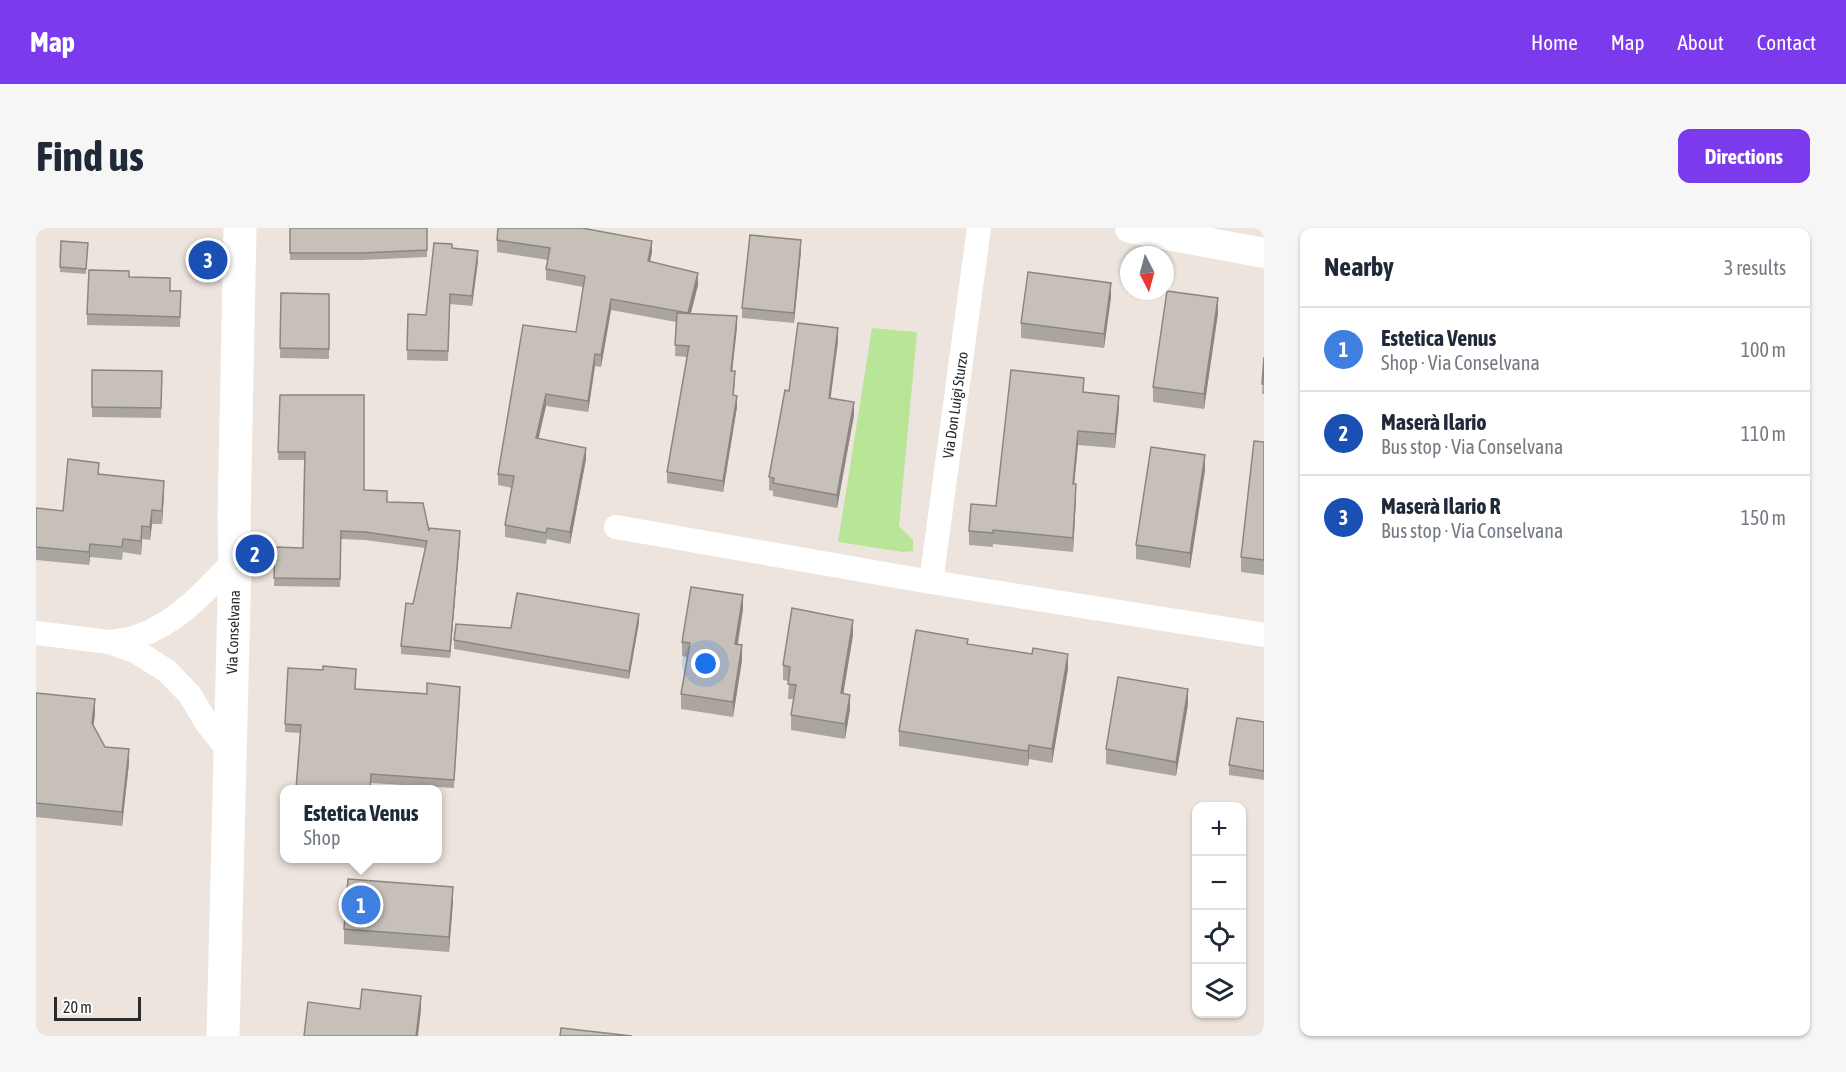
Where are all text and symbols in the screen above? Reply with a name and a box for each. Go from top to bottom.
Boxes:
text: Map [30,26,75,58]
text: Home [1531,30,1578,54]
text: Map [1611,30,1645,54]
text: About [1678,30,1724,54]
text: Contact [1757,30,1816,54]
button: Directions [1678,129,1810,183]
text: Find us [36,132,144,180]
pin: 3 [188,237,228,282]
north arrow [1120,246,1174,300]
text: Nearby [1324,252,1394,282]
text: 3 results [1724,256,1786,279]
text: Estetica Venus [1381,325,1496,351]
text: 1 [1339,338,1348,361]
text: 100 m [1741,338,1786,361]
street label: Via Don Luigi Sturzo [939,351,971,459]
text: Shop · Via Conselvana [1381,351,1540,374]
text: Maserà Ilario [1381,409,1487,435]
text: 2 [1339,422,1348,445]
text: 110 m [1741,422,1786,445]
text: Bus stop · Via Conselvana [1381,435,1563,458]
text: Maserà Ilario R [1381,493,1501,519]
text: 3 [1339,506,1348,529]
text: 150 m [1741,506,1786,529]
text: Bus stop · Via Conselvana [1381,519,1563,542]
pin: 2 [236,532,274,576]
street label: Via Conselvana [223,590,243,674]
your location [691,649,720,678]
popup [280,785,442,863]
text: Estetica Venus [303,800,419,826]
map controls [1192,802,1246,1018]
button: + [1192,802,1246,856]
text: Shop [303,826,340,849]
button: − [1192,856,1246,910]
pin: 1 [342,882,380,928]
button: locate [1192,910,1246,964]
button: layers [1192,964,1246,1018]
scale bar [54,994,141,1022]
text: 20 m [63,998,92,1016]

